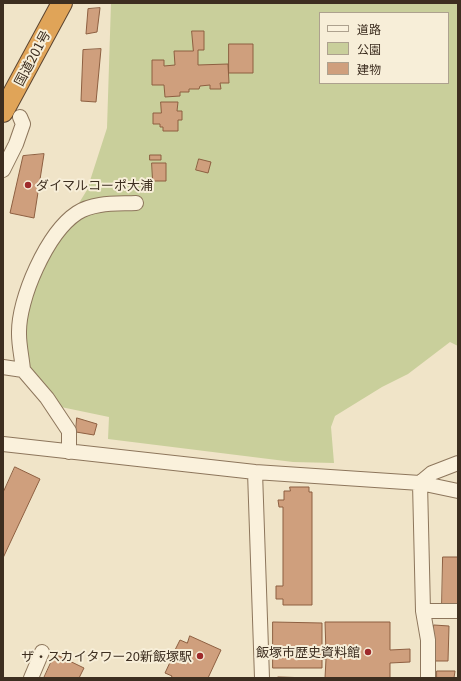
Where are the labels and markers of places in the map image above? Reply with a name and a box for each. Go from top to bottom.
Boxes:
place label: ダイマルコーポ大浦 [36,177,153,193]
marker: ダイマルコーポ大浦 [23,180,33,190]
place label: 飯塚市歴史資料館 [256,644,360,660]
marker: 飯塚市歴史資料館 [363,647,373,657]
place label: ザ・スカイタワー20新飯塚駅 [22,648,192,664]
marker: ザ・スカイタワー20新飯塚駅 [195,651,205,661]

